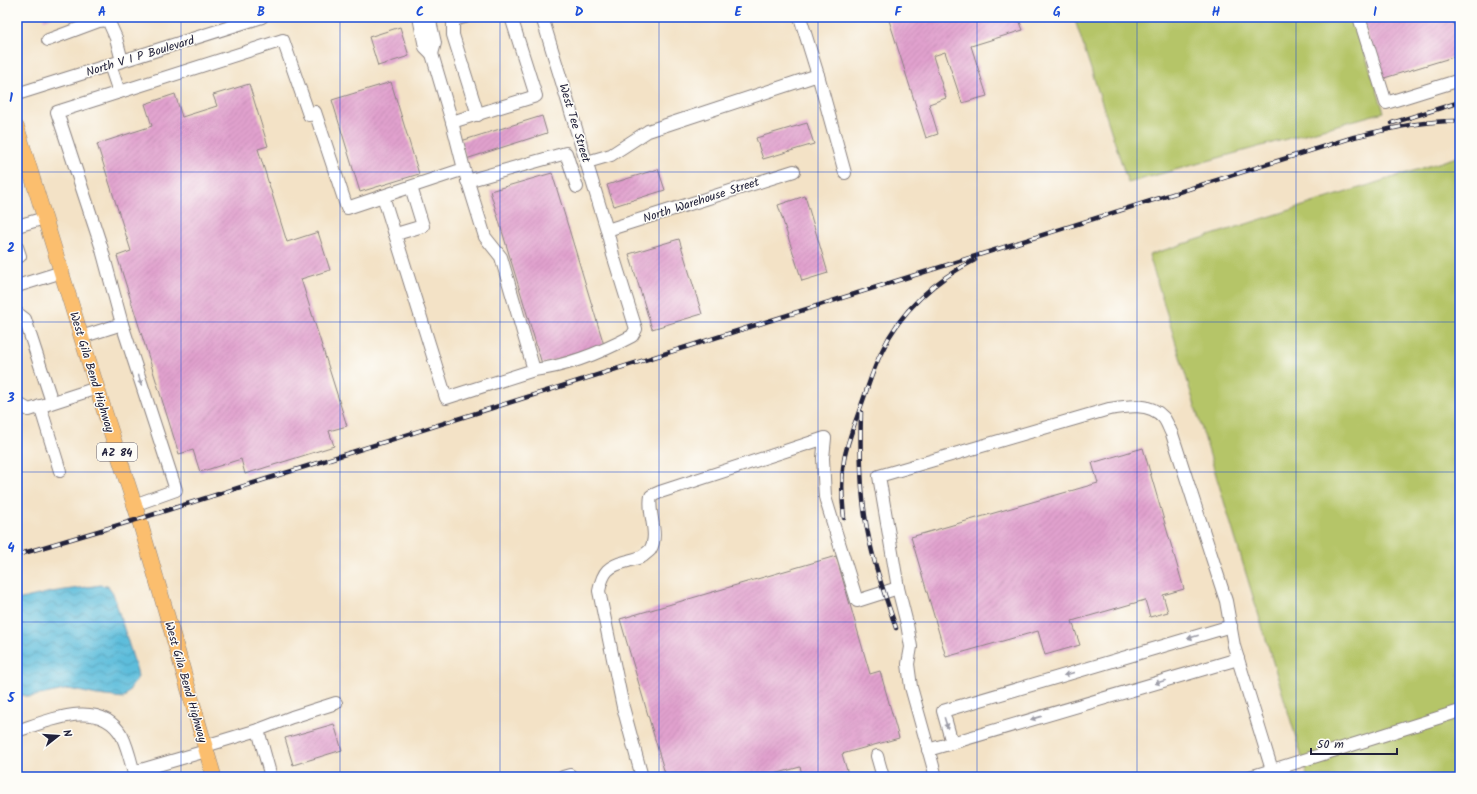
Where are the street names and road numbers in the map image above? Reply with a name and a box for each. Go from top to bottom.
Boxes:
street label: North V I P Boulevard [84,31,198,82]
street label: West Tee Street [553,81,596,165]
street label: North Warehouse Street [641,173,762,228]
street label: West Gila Bend Highway [64,309,119,435]
road number: AZ 84 [97,443,137,461]
street label: West Gila Bend Highway [159,619,212,745]

